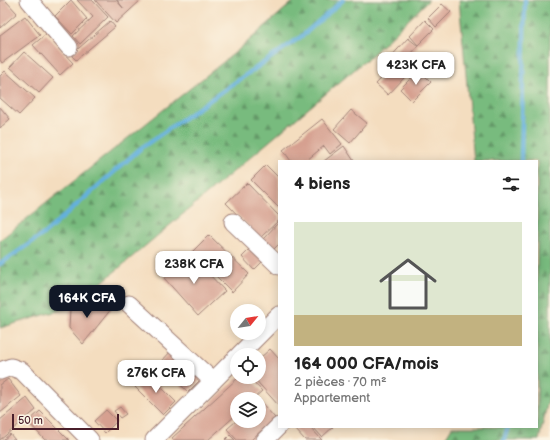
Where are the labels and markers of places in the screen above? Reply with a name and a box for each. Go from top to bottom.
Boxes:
pin: 423K CFA [375,52,457,86]
pin: 238K CFA [153,251,235,285]
pin: 164K CFA [46,285,128,319]
pin: 276K CFA [115,360,197,394]

